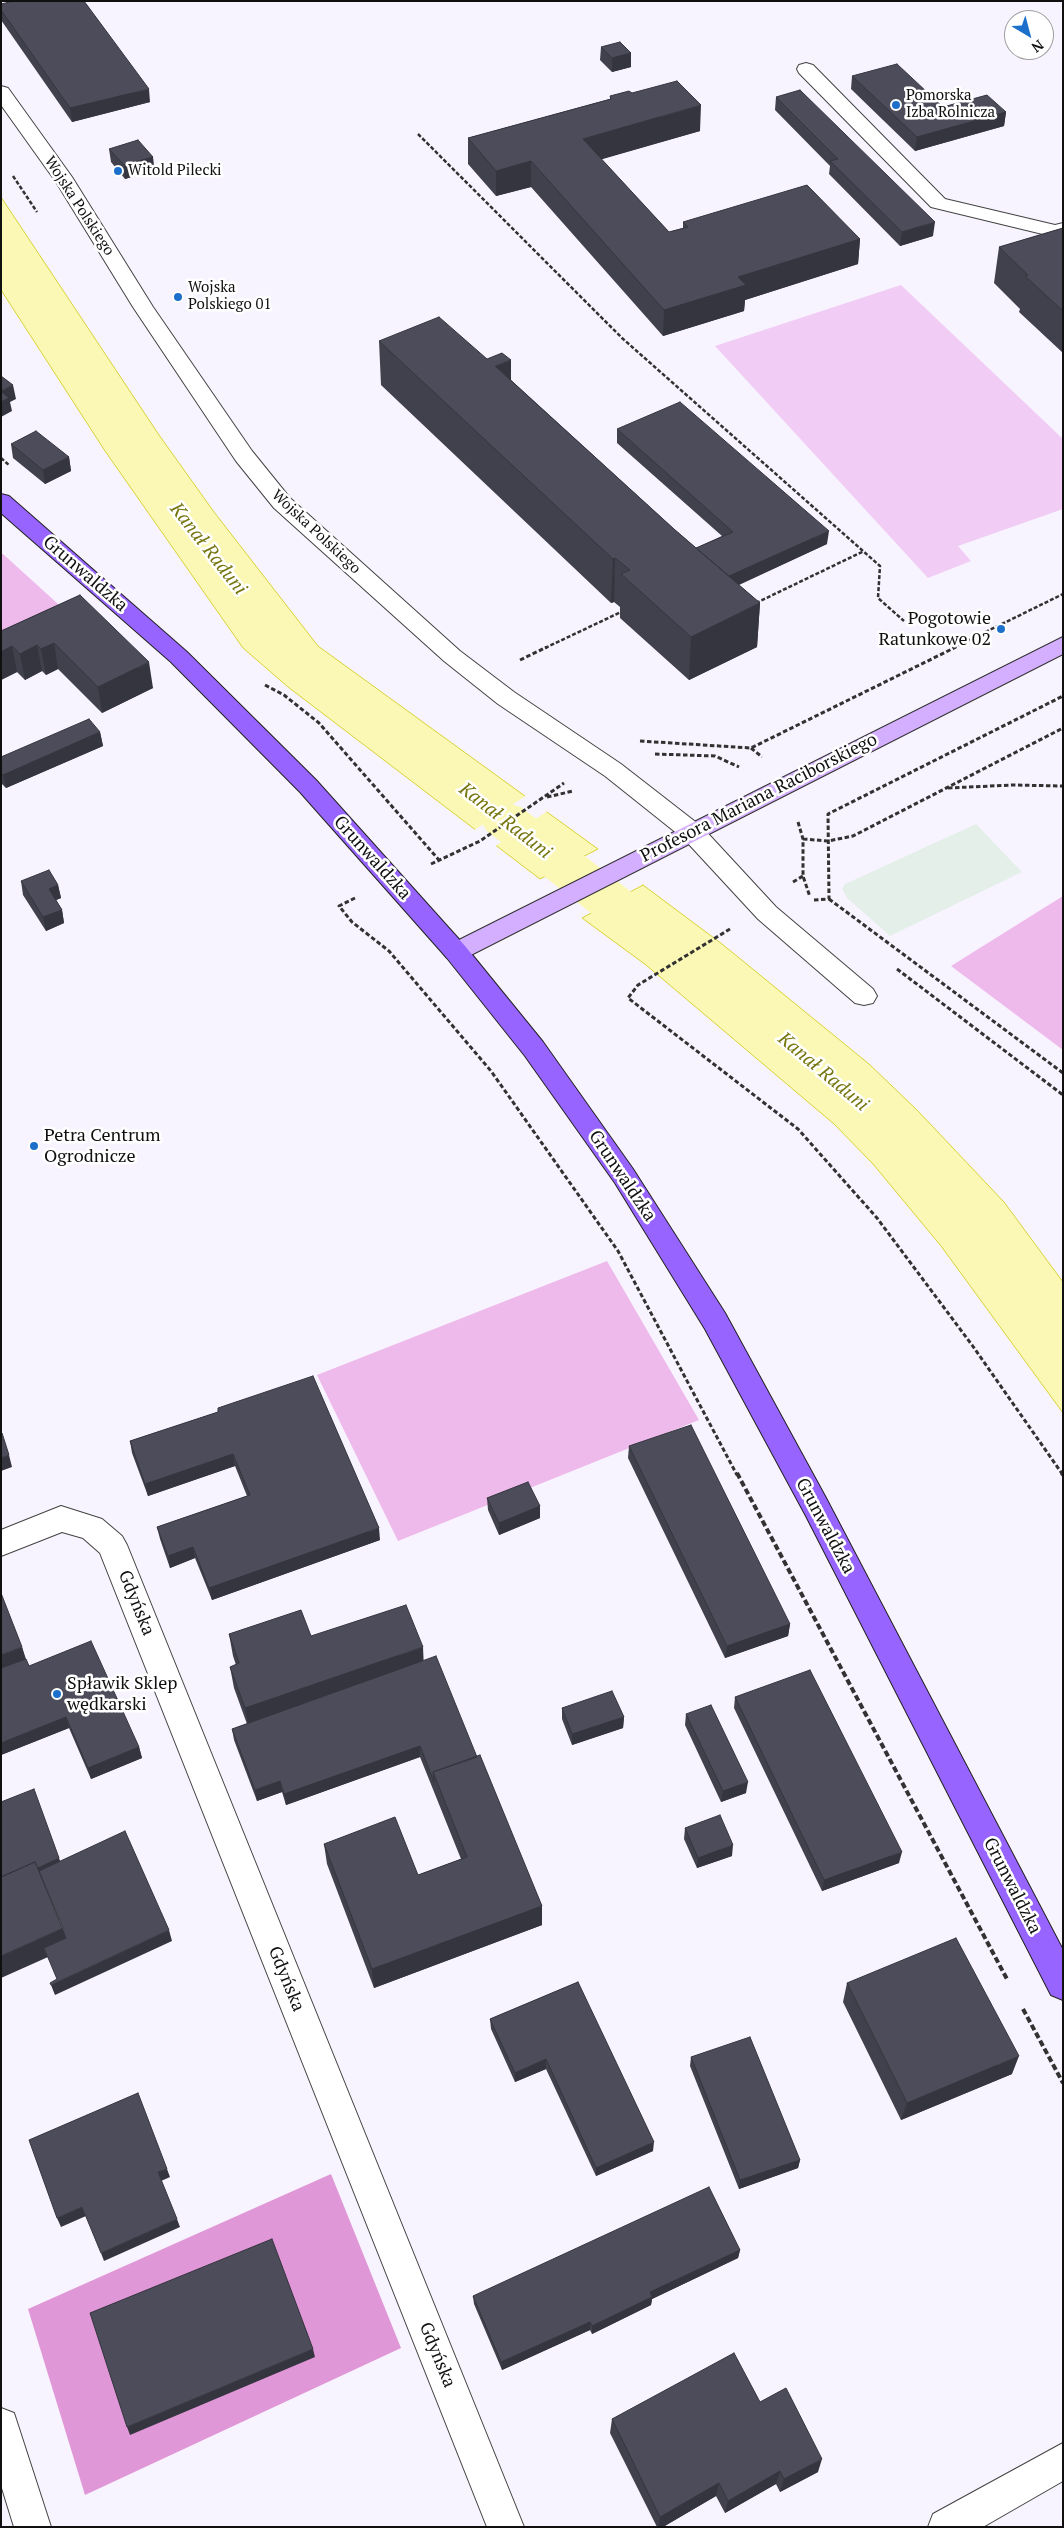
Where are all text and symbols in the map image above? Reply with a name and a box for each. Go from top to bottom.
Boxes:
north arrow [1004,10,1054,60]
text: N [1028,36,1048,57]
place label: Pomorska Izba Rolnicza [906,87,995,122]
marker: Pomorska Izba Rolnicza [890,99,902,111]
street label: Wojska Polskiego [40,153,118,259]
place label: Witold Pilecki [128,162,222,180]
marker: Witold Pilecki [112,165,124,177]
place label: Wojska Polskiego 01 [188,279,271,314]
marker: Wojska Polskiego 01 [172,291,184,303]
street label: Wojska Polskiego [268,486,364,578]
water label: Kanał Raduni [165,498,251,600]
street label: Grunwaldzka [38,531,132,617]
place label: Pogotowie Ratunkowe 02 [878,608,991,650]
marker: Pogotowie Ratunkowe 02 [995,623,1007,635]
street label: Profesora Mariana Raciborskiego [637,729,881,867]
water label: Kanał Raduni [454,778,556,864]
street label: Grunwaldzka [329,812,415,904]
water label: Kanał Raduni [773,1028,873,1116]
place label: Petra Centrum Ogrodnicze [44,1125,161,1168]
street label: Grunwaldzka [584,1126,660,1226]
marker: Petra Centrum Ogrodnicze [28,1140,40,1152]
street label: Grunwaldzka [791,1475,859,1577]
street label: Gdyńska [113,1567,159,1639]
place label: Spławik Sklep wędkarski [67,1673,178,1716]
marker: Spławik Sklep wędkarski [51,1688,63,1700]
street label: Grunwaldzka [979,1834,1045,1938]
street label: Gdyńska [263,1943,309,2015]
street label: Gdyńska [414,2319,460,2391]

